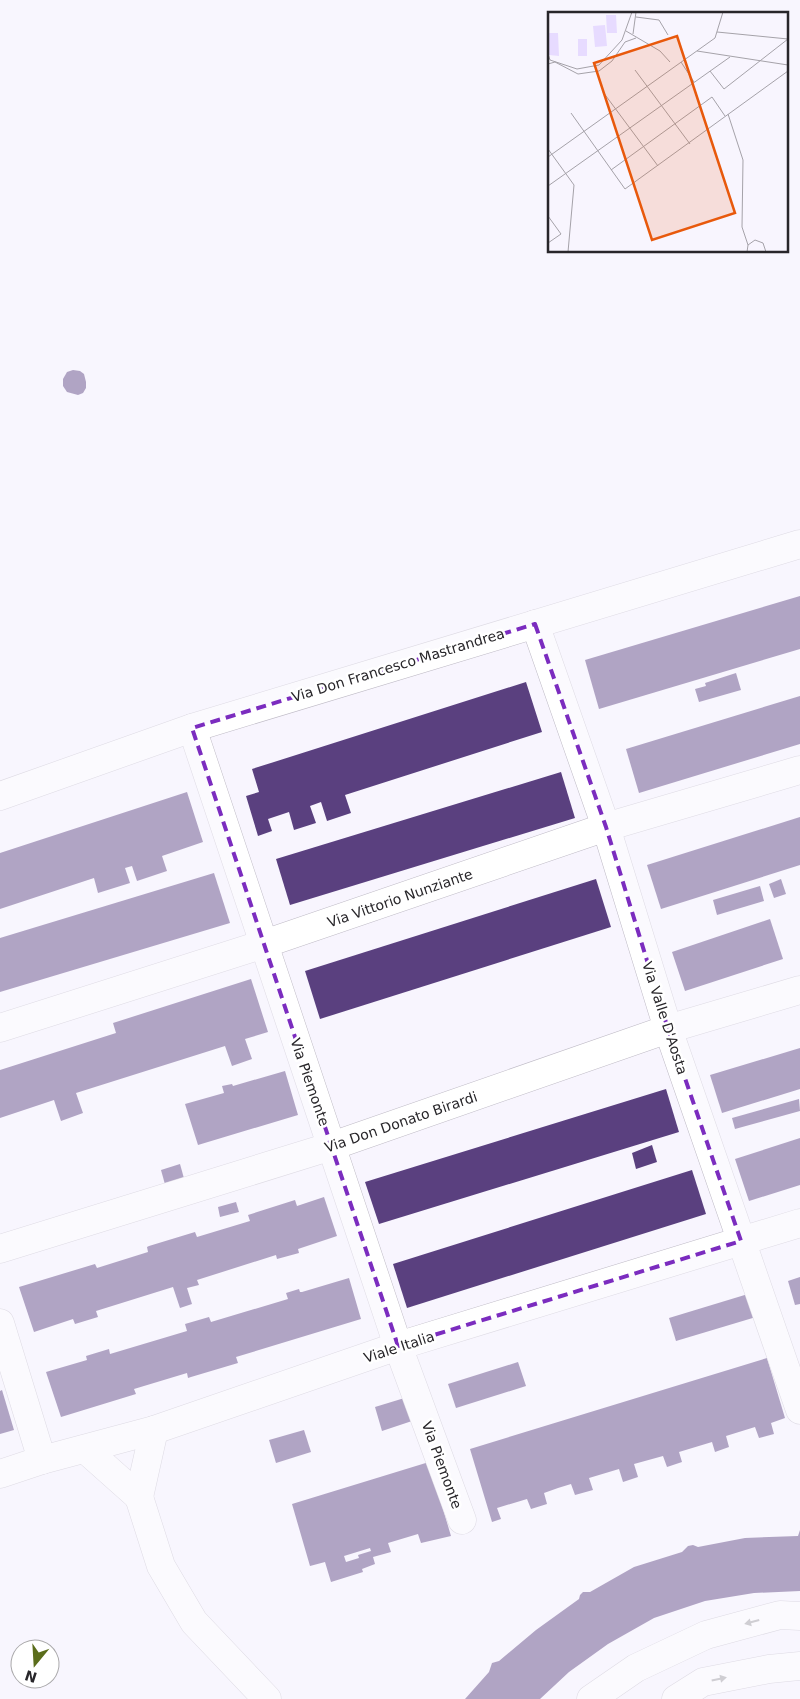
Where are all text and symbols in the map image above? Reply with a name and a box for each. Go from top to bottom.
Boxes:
inset map [548,12,788,252]
street label: Via Don Francesco Mastrandrea [290,625,506,705]
street label: Via Vittorio Nunziante [325,866,475,930]
street label: Via Valle D'Aosta [639,959,691,1077]
street label: Via Piemonte [287,1036,333,1128]
street label: Via Don Donato Birardi [323,1088,479,1156]
street label: Viale Italia [362,1328,436,1366]
street label: Via Piemonte [419,1419,465,1511]
one-way arrow [745,1619,760,1627]
north arrow [10,1639,60,1689]
text: N [23,1667,39,1686]
one-way arrow [712,1675,727,1683]

